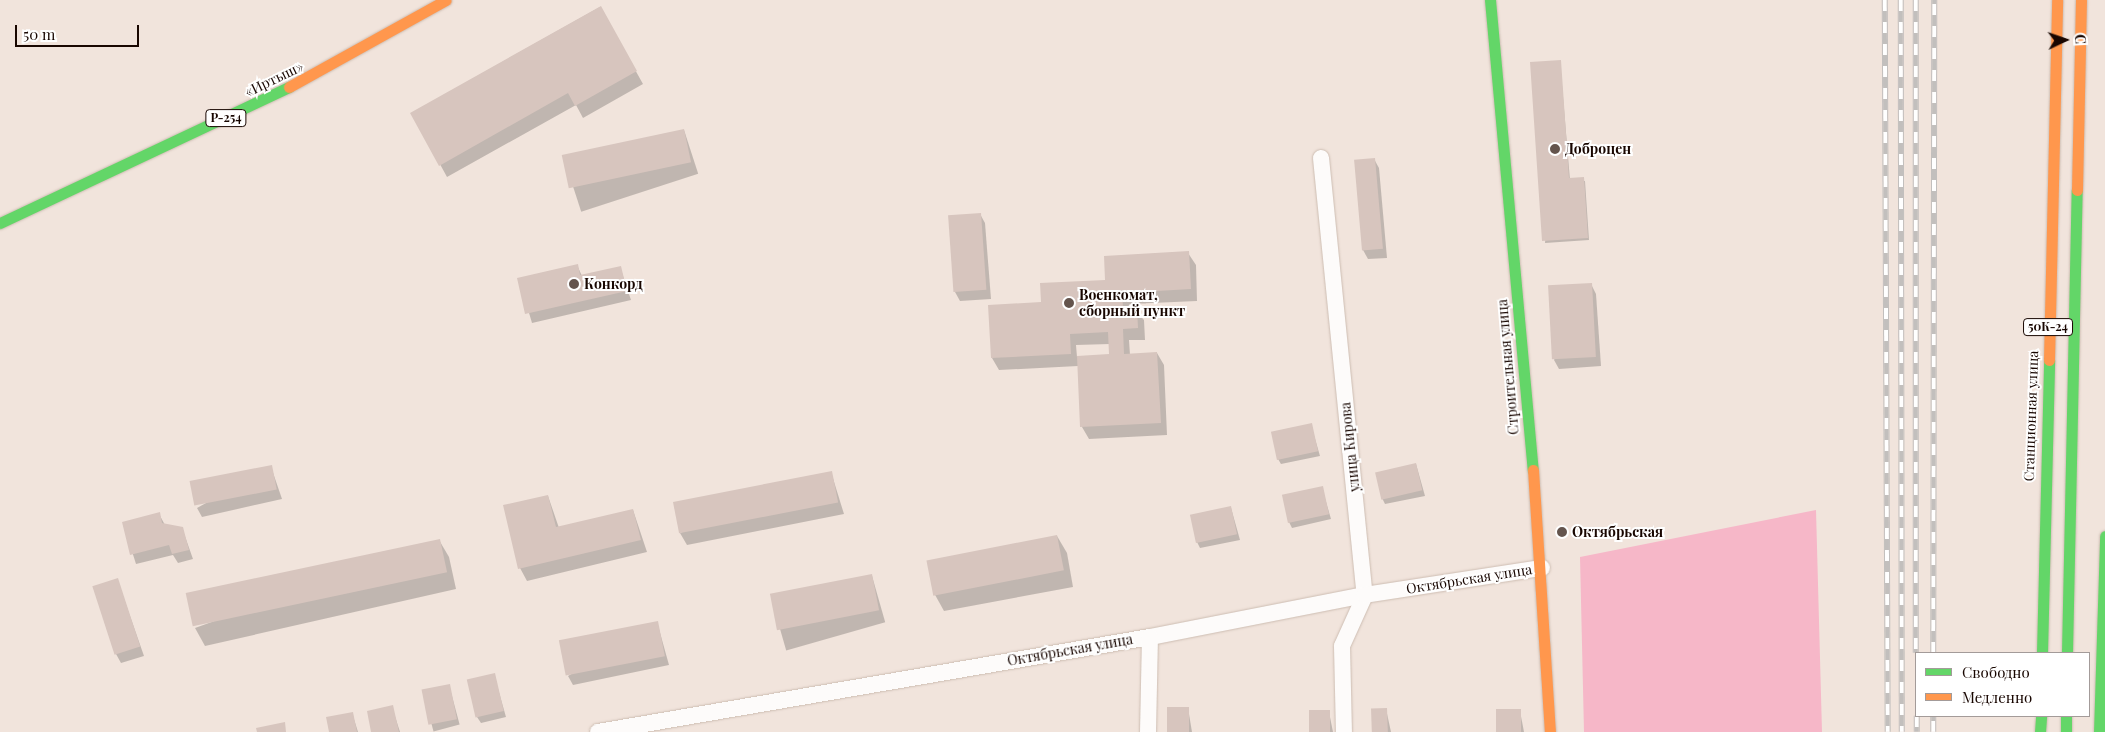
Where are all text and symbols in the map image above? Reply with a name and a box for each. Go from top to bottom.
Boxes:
scale bar [18,15,141,47]
north arrow [2040,15,2090,65]
text: 50 m [23,24,55,44]
text: С [2071,34,2090,45]
street label: «Иртыш» [242,58,306,100]
road number: Р-254 [205,109,247,128]
place label: Доброцен [1565,141,1631,157]
marker: Доброцен [1549,143,1561,155]
place label: Конкорд [584,276,643,292]
marker: Конкорд [568,278,580,290]
place label: Военкомат, сборный пункт [1079,287,1185,320]
marker: Военкомат, сборный пункт [1063,297,1075,309]
street label: Строительная улица [1494,299,1522,435]
road number: 50К-24 [2023,318,2073,337]
street label: Станционная улица [2020,350,2042,482]
street label: улица Кирова [1337,401,1363,493]
place label: Октябрьская [1572,524,1663,540]
marker: Октябрьская [1556,526,1568,538]
street label: Октябрьская улица [1405,561,1533,597]
street label: Октябрьская улица [1006,631,1134,669]
legend [1915,652,2090,717]
text: Свободно [1962,662,2030,682]
text: Медленно [1962,687,2032,707]

